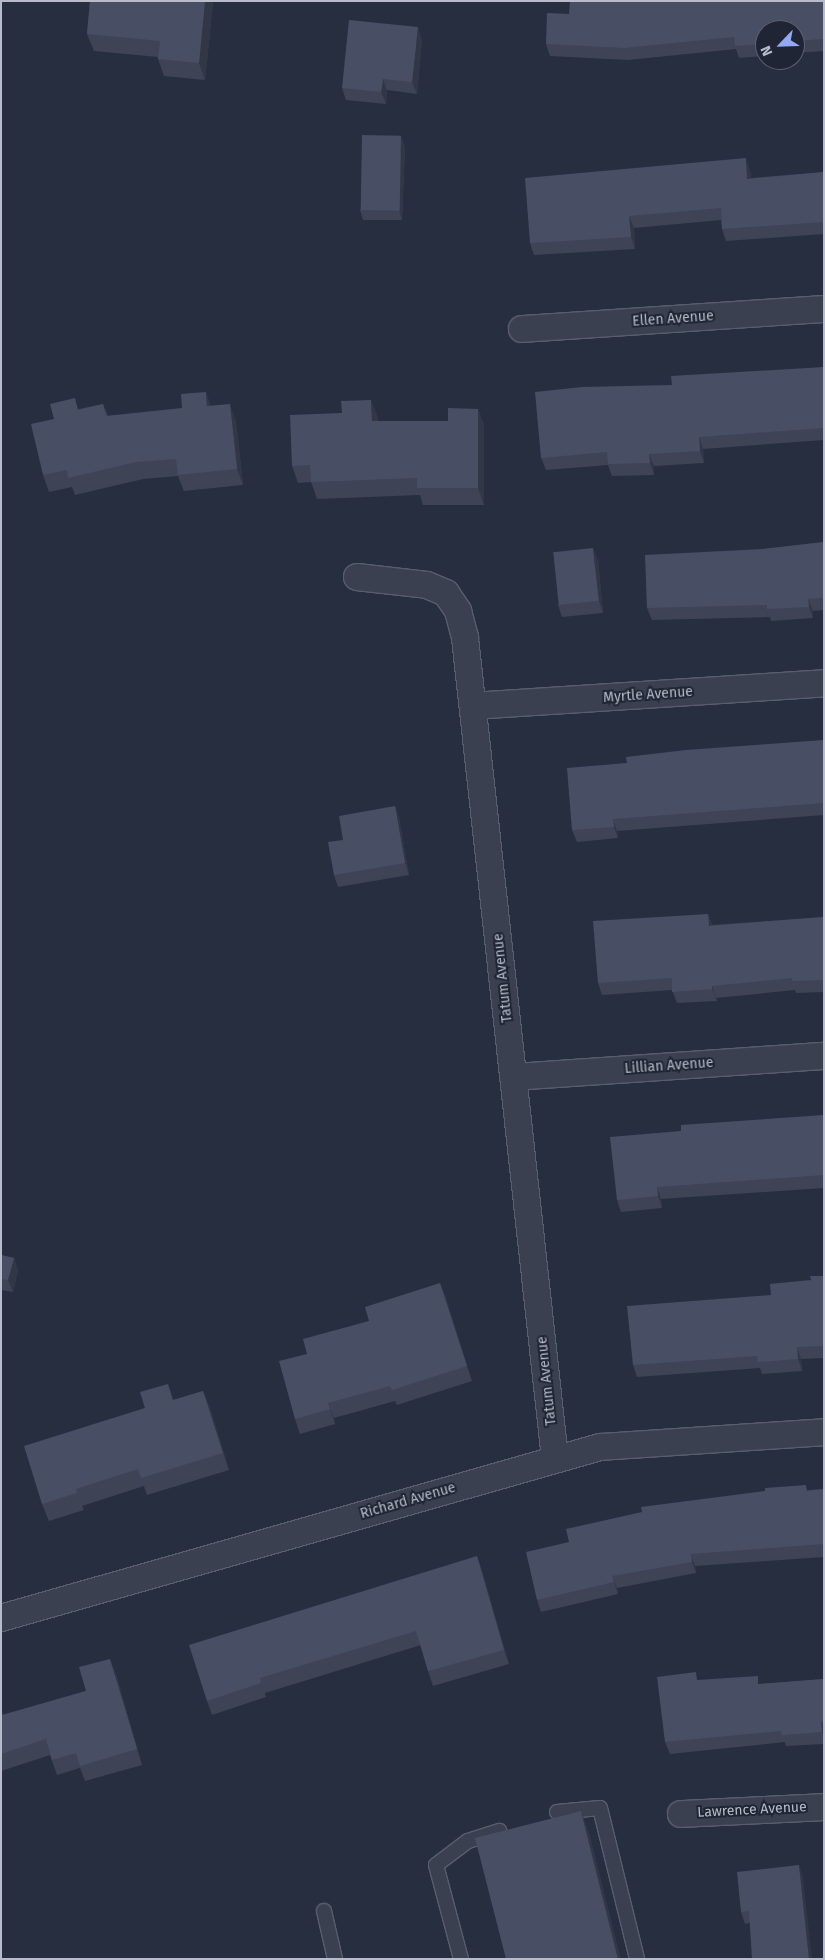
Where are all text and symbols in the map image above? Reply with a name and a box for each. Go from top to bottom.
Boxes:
north arrow [755,20,805,70]
text: N [757,43,776,59]
street label: Ellen Avenue [632,308,714,330]
street label: Myrtle Avenue [603,683,693,707]
street label: Tatum Avenue [490,933,516,1023]
street label: Lillian Avenue [624,1055,714,1077]
street label: Tatum Avenue [534,1336,560,1426]
street label: Richard Avenue [358,1479,458,1523]
street label: Lawrence Avenue [697,1799,807,1821]

